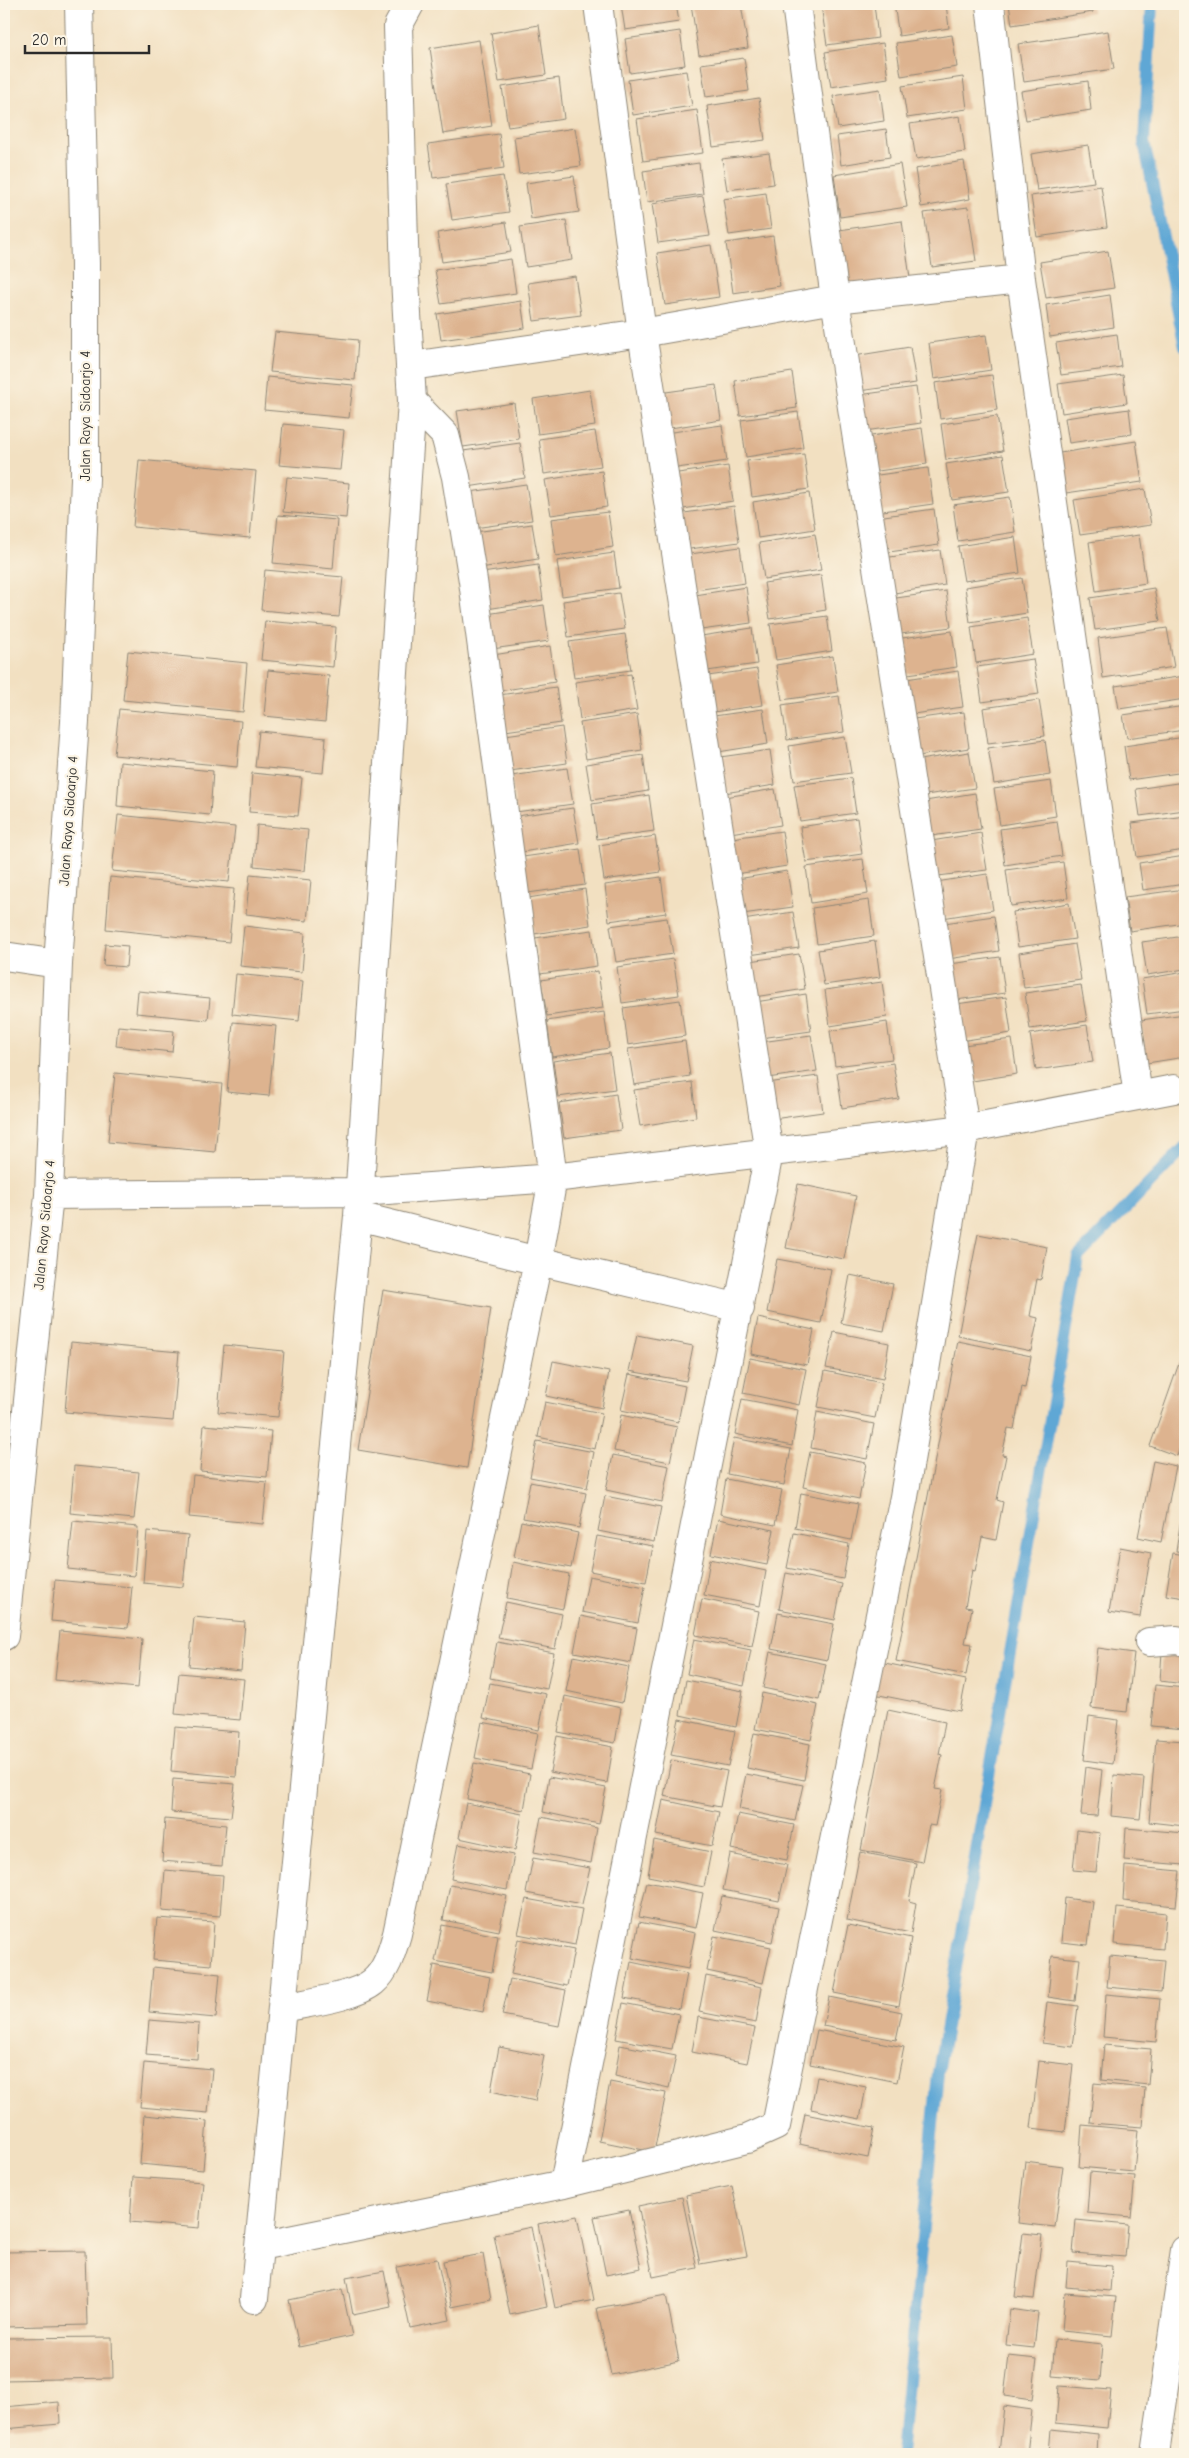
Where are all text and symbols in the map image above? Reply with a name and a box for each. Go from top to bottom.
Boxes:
scale bar [25,22,149,54]
text: 20 m [32,31,66,49]
street label: Jalan Raya Sidoarjo 4 [77,351,94,481]
street label: Jalan Raya Sidoarjo 4 [55,755,82,887]
street label: Jalan Raya Sidoarjo 4 [30,1159,59,1291]

